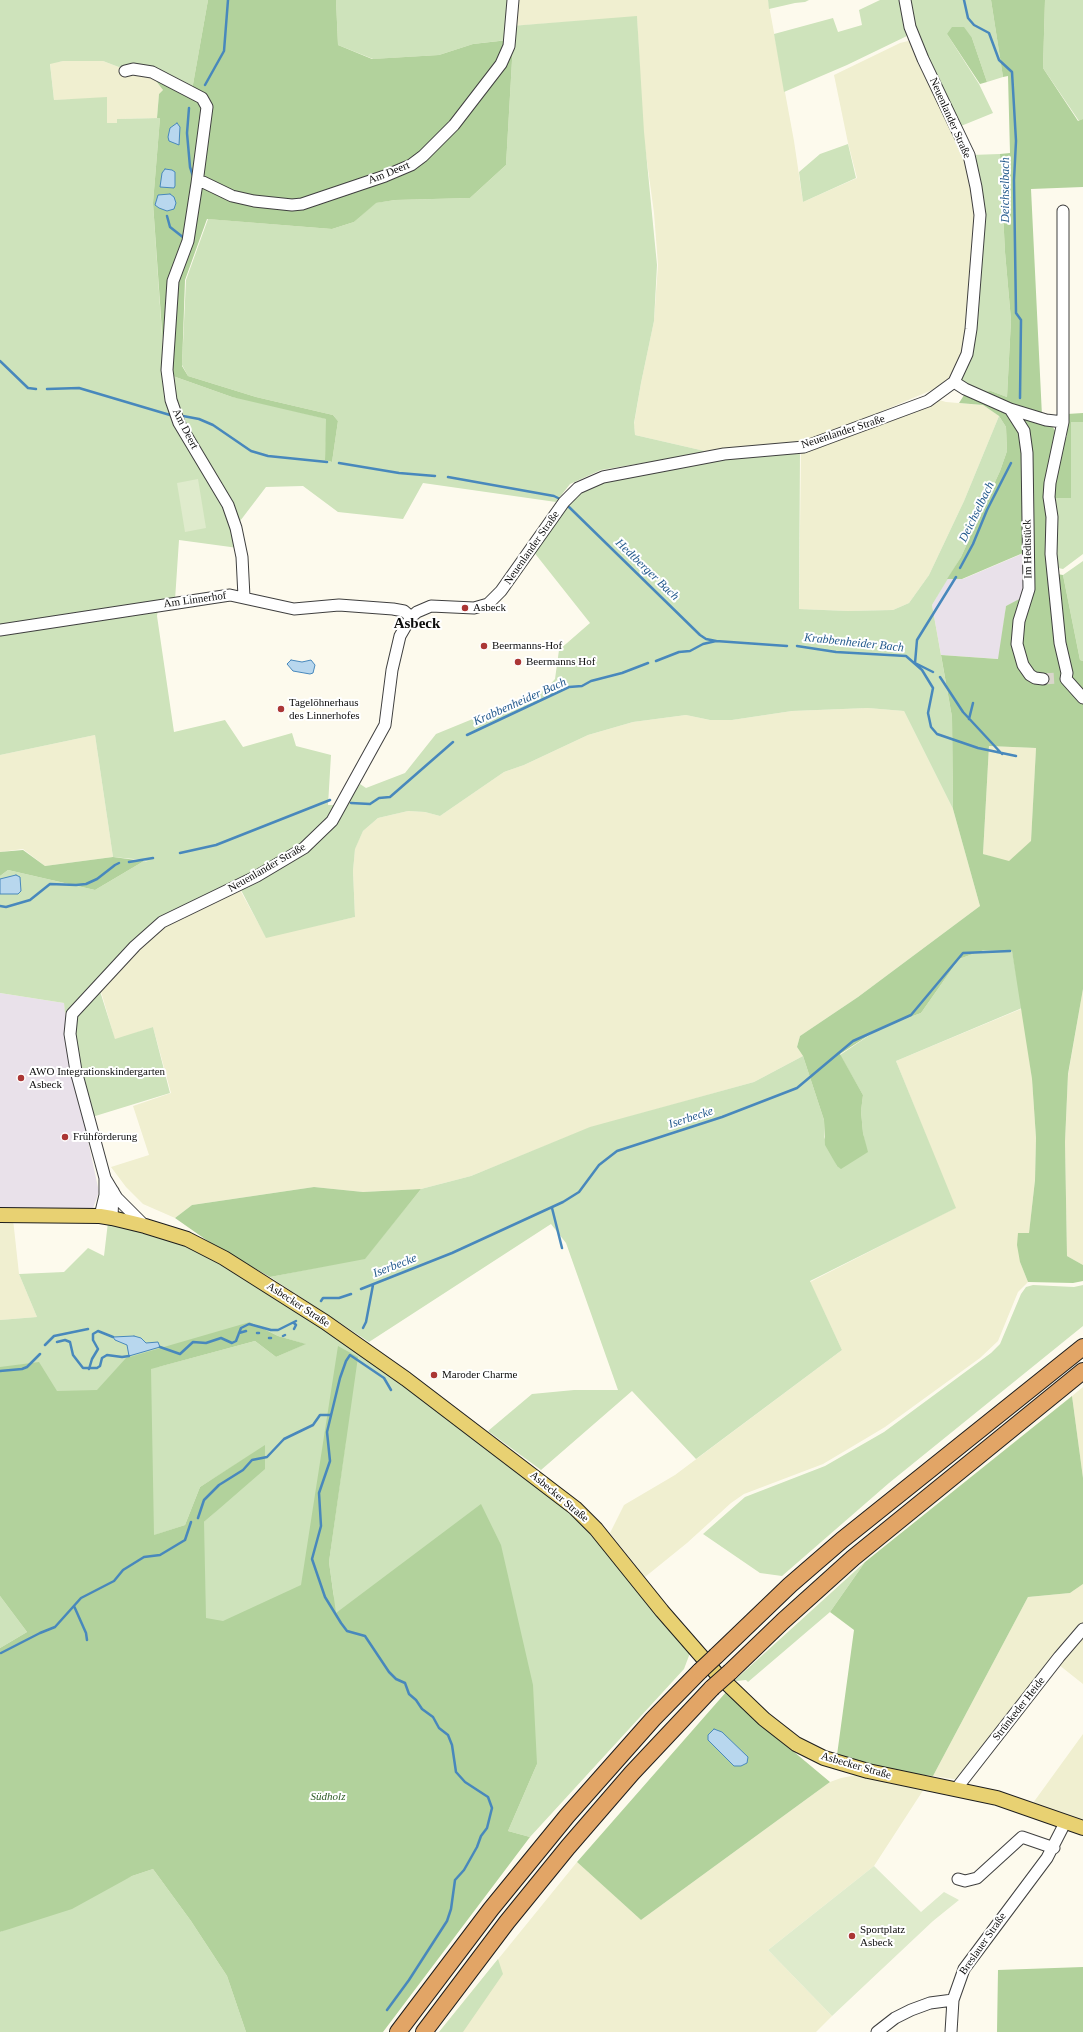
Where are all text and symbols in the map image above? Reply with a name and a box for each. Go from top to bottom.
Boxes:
street label: Neuenlander Straße [926,76,974,160]
water label: Deichselbach [999,157,1013,223]
street label: Am Deert [366,159,412,187]
street label: Am Deert [169,407,201,451]
street label: Neuenlander Straße [800,412,886,452]
water label: Deichselbach [956,479,998,545]
street label: Neuenlander Straße [502,509,562,587]
street label: Im Hedtstück [1021,519,1035,579]
water label: Hedtberger Bach [612,536,682,604]
street label: Am Linnerhof [163,589,227,611]
place label: Asbeck [473,601,506,615]
marker: Asbeck [460,603,470,613]
district label: Asbeck [394,615,440,633]
water label: Krabbenheider Bach [803,631,905,655]
place label: Beermanns-Hof [492,639,562,653]
marker: Beermanns-Hof [479,641,489,651]
place label: Beermanns Hof [526,655,595,669]
marker: Beermanns Hof [513,657,523,667]
water label: Krabbenheider Bach [471,675,569,729]
place label: Tagelöhnerhaus des Linnerhofes [289,696,360,722]
marker: Tagelöhnerhaus des Linnerhofes [276,704,286,714]
street label: Neuenlander Straße [226,841,308,895]
place label: AWO Integrationskindergarten Asbeck [29,1065,165,1091]
marker: AWO Integrationskindergarten Asbeck [16,1073,26,1083]
water label: Iserbecke [667,1104,715,1132]
place label: Frühförderung [73,1130,137,1144]
marker: Frühförderung [60,1132,70,1142]
water label: Iserbecke [371,1251,419,1281]
street label: Asbecker Straße [264,1280,332,1330]
place label: Maroder Charme [442,1368,517,1382]
marker: Maroder Charme [429,1370,439,1380]
street label: Asbecker Straße [527,1469,591,1525]
street label: Strünkeder Heide [990,1674,1048,1744]
street label: Asbecker Straße [819,1750,893,1782]
park label: Südholz [311,1790,345,1804]
street label: Breslauer Straße [957,1910,1009,1978]
place label: Sportplatz Asbeck [860,1923,905,1949]
marker: Sportplatz Asbeck [847,1931,857,1941]

